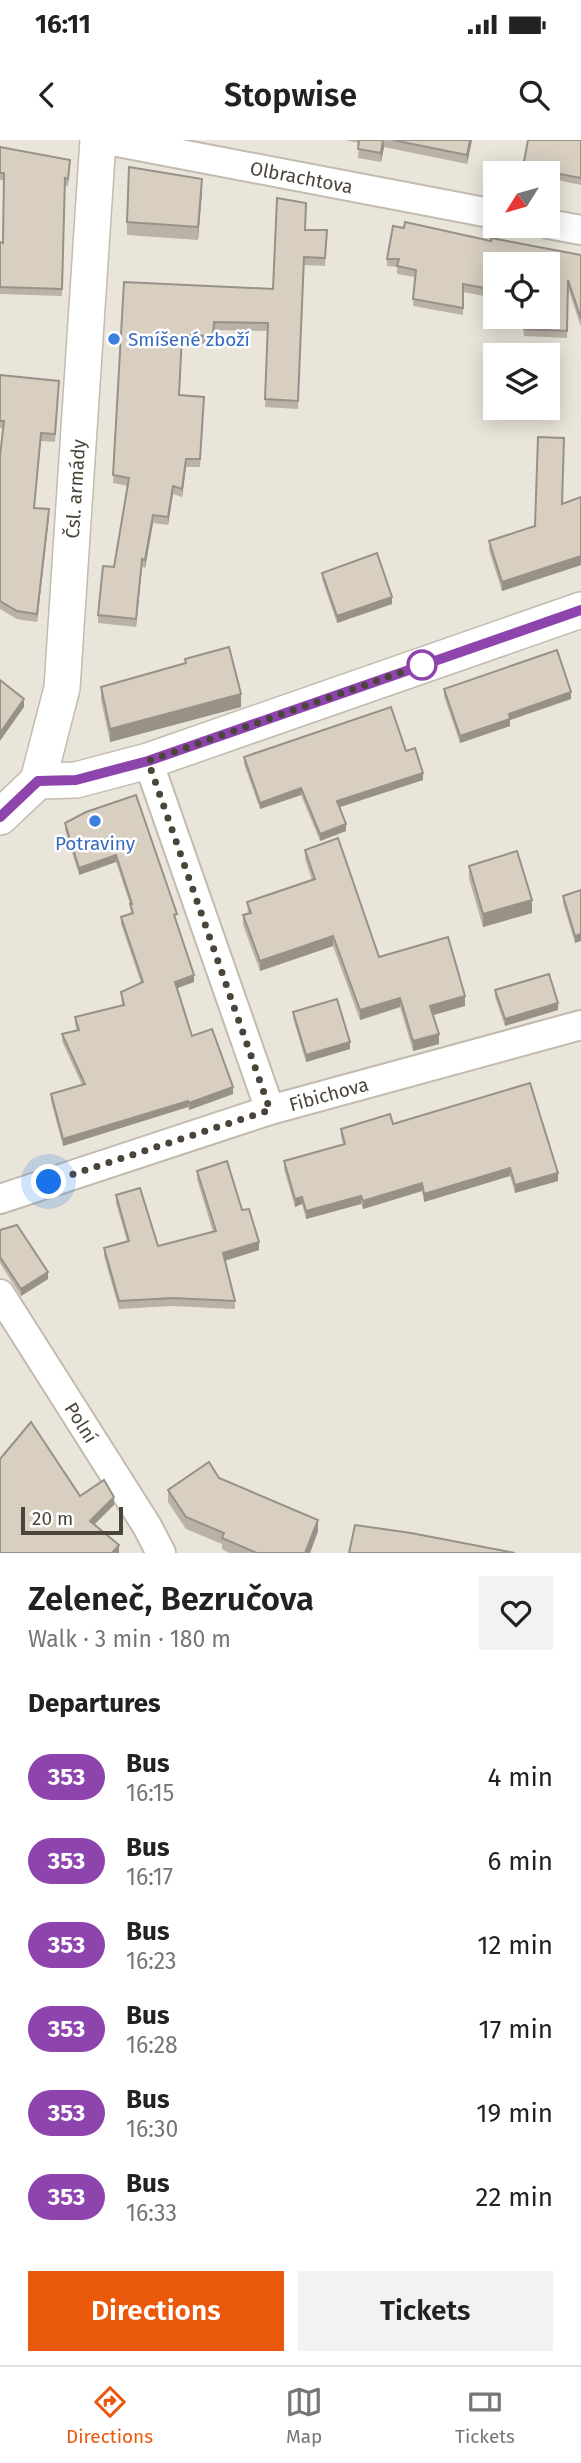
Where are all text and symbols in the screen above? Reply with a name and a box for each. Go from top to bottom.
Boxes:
text: 16:11 [35,9,91,40]
icon: back [28,76,66,114]
text: Stopwise [224,76,357,114]
icon: search [515,76,553,114]
street label: Olbrachtova [248,156,355,198]
north arrow [483,161,560,238]
map controls [483,161,560,420]
button: locate [483,252,560,329]
place label: Smíšené zboží [128,328,250,351]
marker: Smíšené zboží [106,331,122,347]
button: layers [483,343,560,420]
street label: Čsl. armády [60,438,90,539]
unlabelled marker [407,650,437,680]
marker: Potraviny [87,813,103,829]
place label: Potraviny [55,832,136,855]
street label: Fibichova [286,1072,371,1116]
your location [31,1164,66,1199]
street label: Polní [60,1398,103,1447]
scale bar [21,1504,122,1536]
text: 20 m [32,1507,73,1530]
button: heart [479,1576,553,1650]
text: Zeleneč, Bezručova [28,1579,314,1619]
text: Walk · 3 min · 180 m [28,1625,231,1653]
text: Departures [28,1688,161,1719]
text: Bus [126,1748,169,1779]
text: 4 min [487,1762,553,1793]
text: 353 [48,1763,85,1791]
text: 16:15 [126,1779,174,1807]
text: Bus [126,1832,169,1863]
text: 6 min [487,1846,553,1877]
text: 353 [48,1847,85,1875]
text: 16:17 [126,1863,173,1891]
text: Bus [126,1916,169,1947]
text: 12 min [477,1930,553,1961]
text: 353 [48,1931,85,1959]
text: 16:23 [126,1947,177,1975]
text: Bus [126,2000,169,2031]
text: 17 min [478,2014,553,2045]
text: 353 [48,2015,85,2043]
text: 16:28 [126,2031,178,2059]
text: Bus [126,2084,169,2115]
text: 19 min [476,2098,553,2129]
text: 353 [48,2099,85,2127]
text: 16:30 [126,2115,178,2143]
text: Bus [126,2168,169,2199]
text: 22 min [476,2182,553,2213]
text: 353 [48,2183,85,2211]
text: 16:33 [126,2199,177,2227]
button: Directions [28,2271,284,2351]
button: Tickets [298,2271,553,2351]
tab: Directions [66,2383,153,2448]
tab: Map [285,2383,323,2448]
tab: Tickets [455,2383,515,2448]

